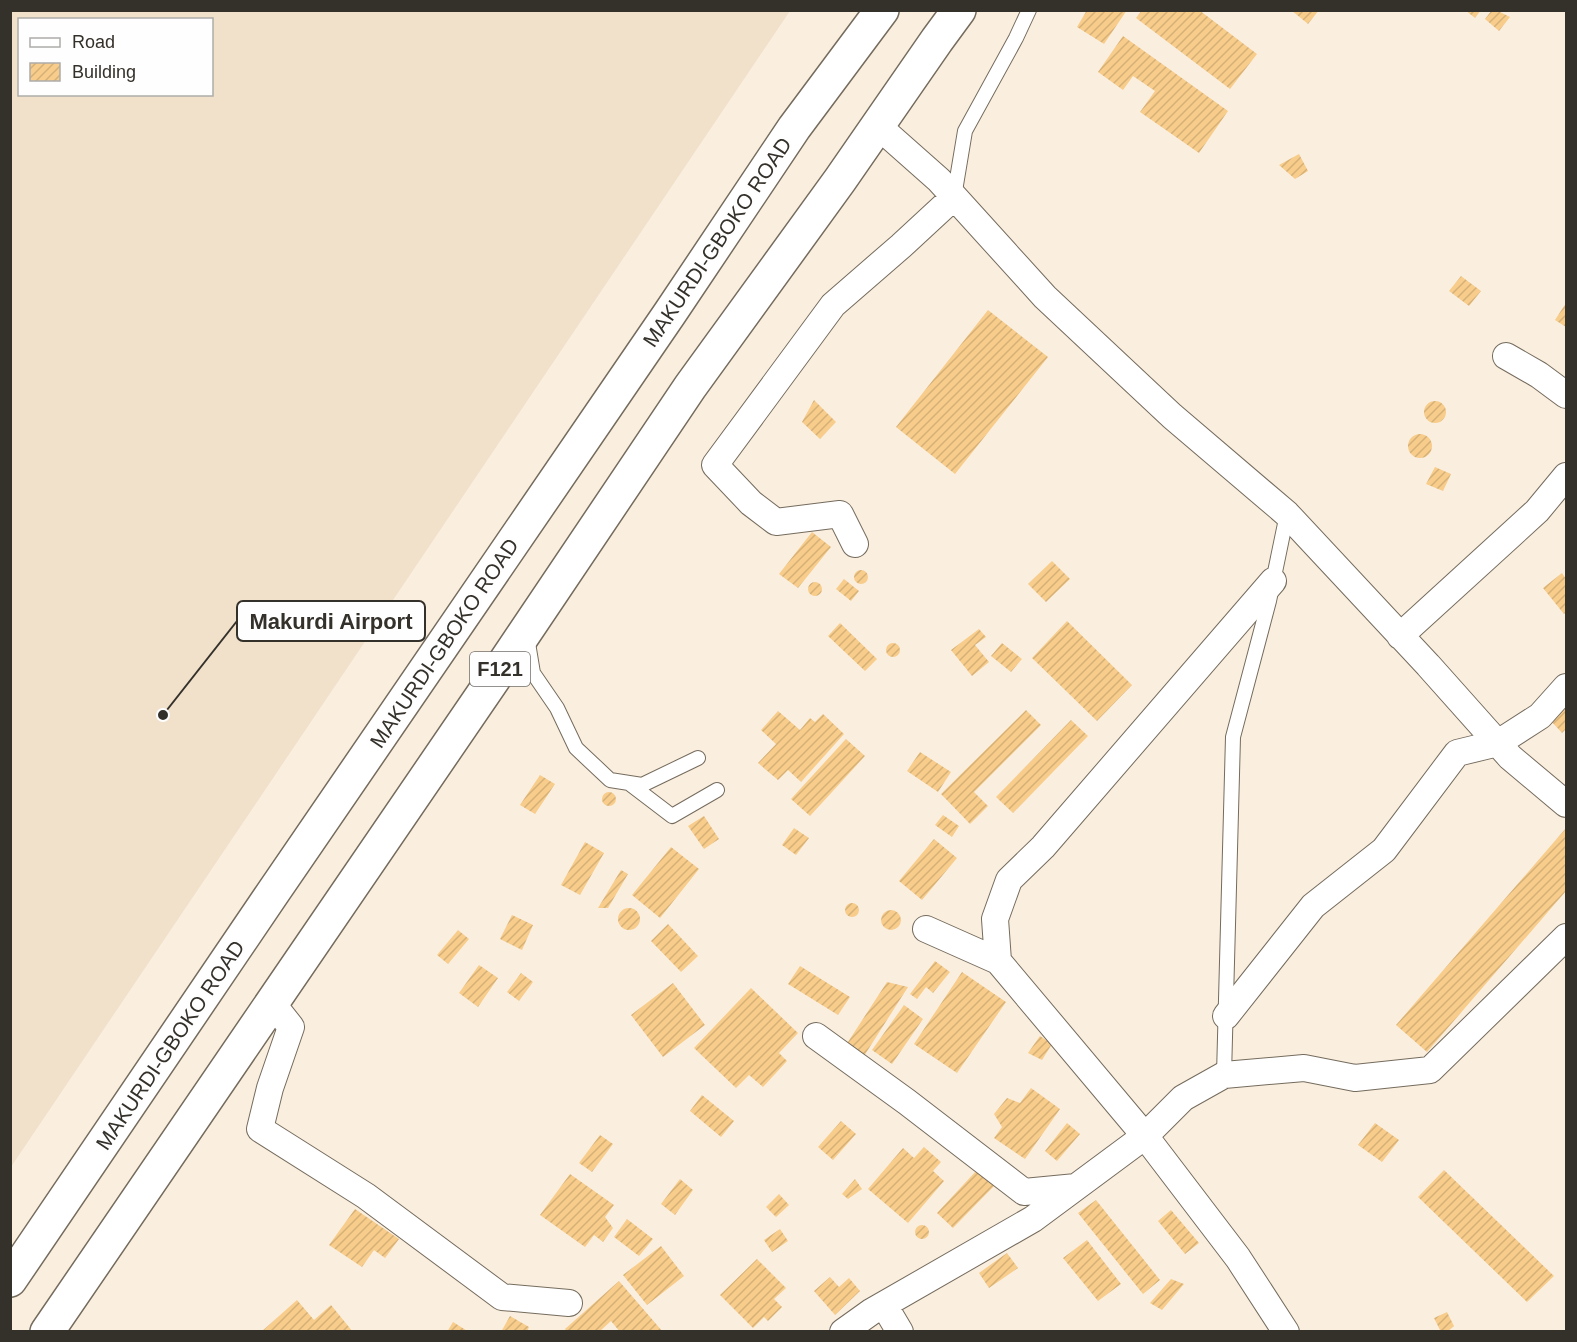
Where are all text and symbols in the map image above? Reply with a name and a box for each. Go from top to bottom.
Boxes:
legend [18,18,213,96]
text: Road [72,32,115,52]
text: Building [72,62,136,82]
street label: MAKURDI-GBOKO ROAD [638,133,796,351]
street label: MAKURDI-GBOKO ROAD [365,534,523,752]
callout: Makurdi Airport [237,601,425,641]
text: Makurdi Airport [250,609,413,634]
road number: F121 [470,652,530,686]
street label: MAKURDI-GBOKO ROAD [91,936,249,1154]

